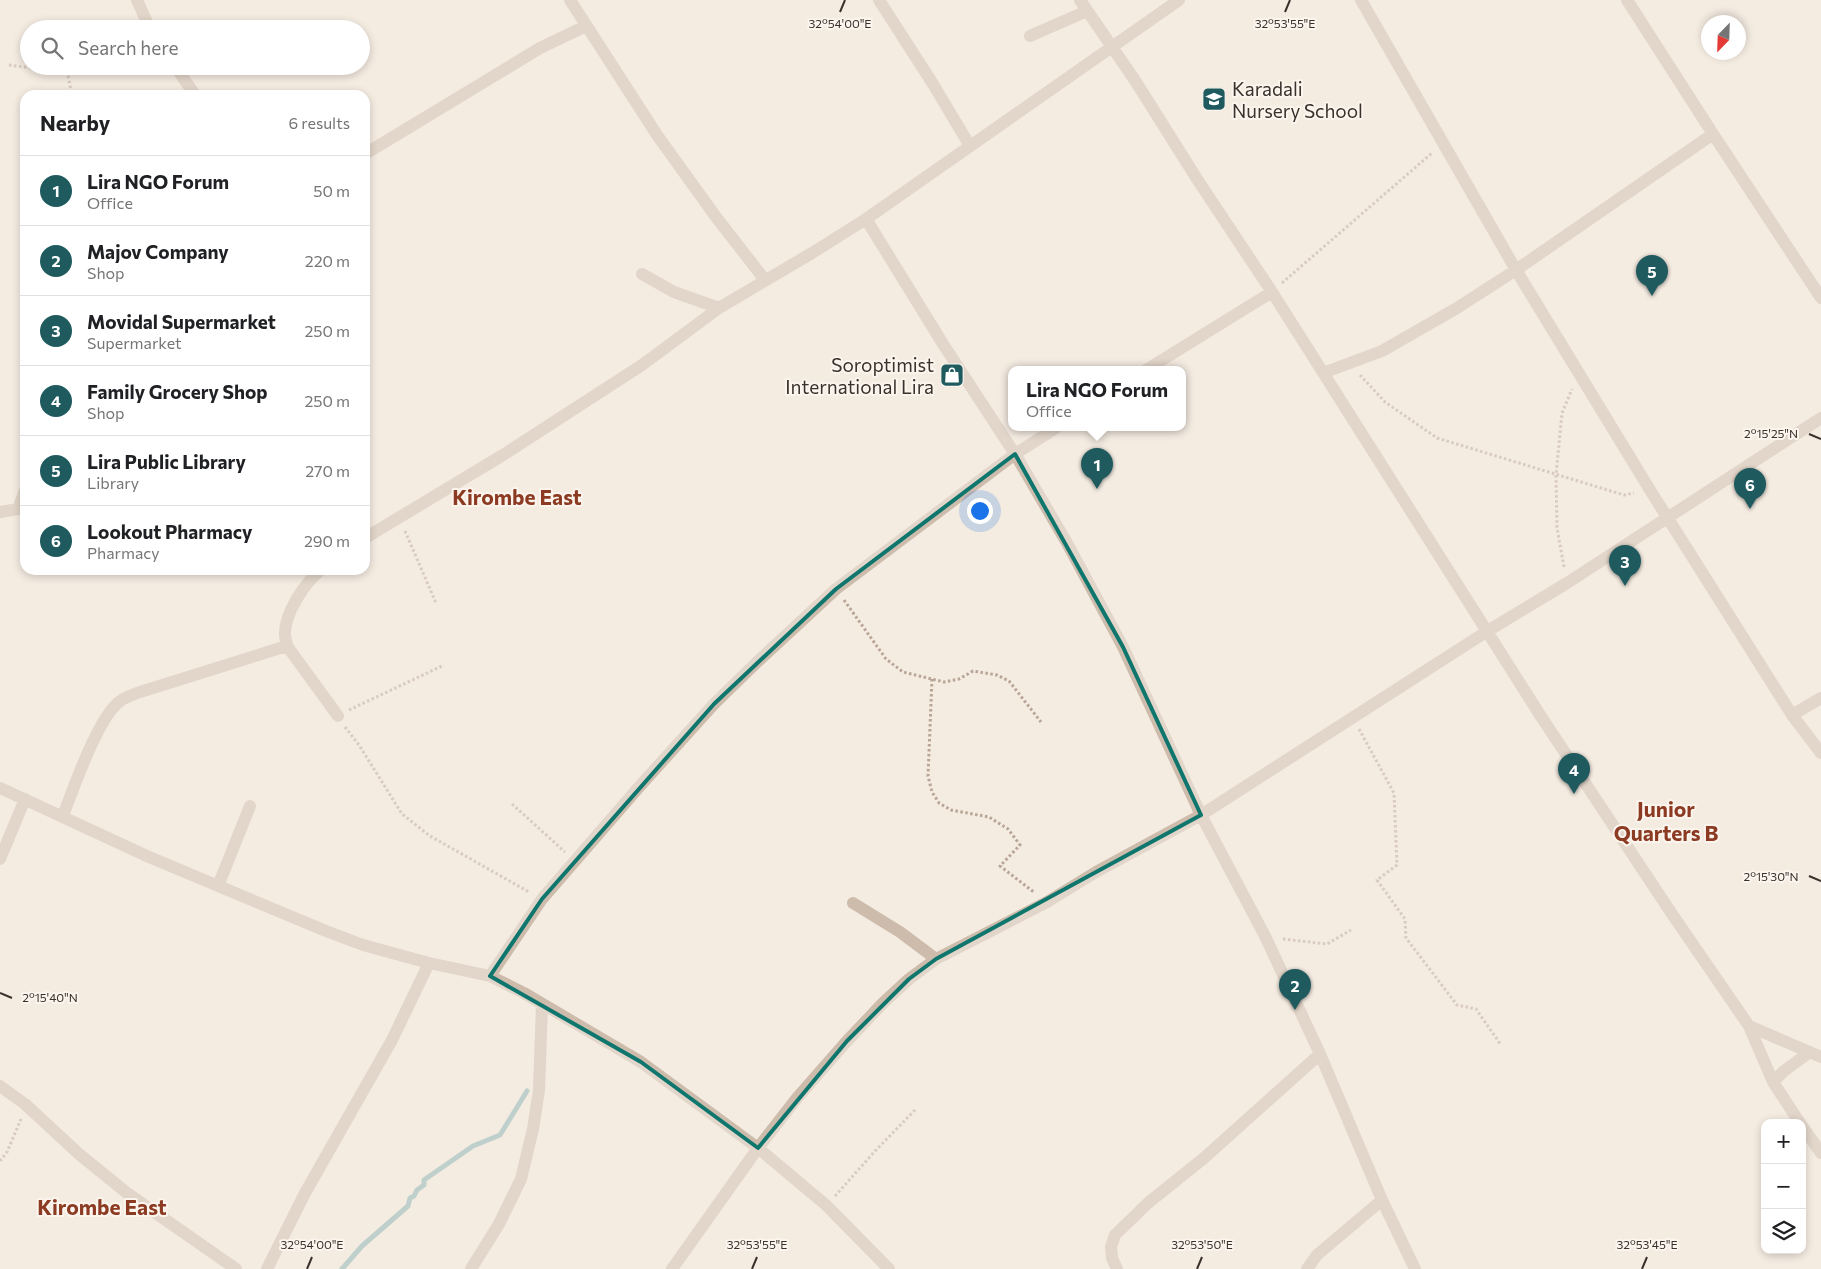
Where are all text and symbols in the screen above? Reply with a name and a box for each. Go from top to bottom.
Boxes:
north arrow [1701,15,1746,60]
text: 32°54'00"E [809,16,871,30]
text: 32°53'55"E [1255,16,1315,30]
search box [20,20,370,75]
icon: search [38,34,66,62]
text: Search here [78,36,178,59]
place label: Karadali Nursery School [1232,77,1363,122]
school or university icon: Karadali Nursery School [1201,86,1227,112]
text: Nearby [40,110,110,135]
text: 6 results [289,113,350,132]
text: Lira NGO Forum [87,170,229,193]
text: 1 [52,181,60,200]
text: 50 m [313,181,350,200]
text: Office [87,193,133,212]
text: Majov Company [87,240,229,263]
text: 2 [51,251,61,270]
text: 220 m [305,251,350,270]
pin: 5 [1636,255,1668,296]
text: Shop [87,263,125,282]
text: Movidal Supermarket [87,310,276,333]
text: 3 [51,321,61,340]
text: 250 m [304,321,350,340]
text: Supermarket [87,333,182,352]
place label: Soroptimist International Lira [785,353,934,398]
shop icon: Soroptimist International Lira [939,362,965,388]
popup [1008,366,1186,431]
text: Lira NGO Forum [1026,378,1168,401]
text: Family Grocery Shop [87,380,268,403]
text: 4 [51,391,61,410]
text: 250 m [304,391,350,410]
text: Office [1026,401,1072,420]
text: Shop [87,403,125,422]
text: 2°15'25"N [1744,426,1798,440]
pin: 1 [1081,448,1113,489]
text: Lira Public Library [87,450,246,473]
text: 5 [51,461,61,480]
text: 270 m [305,461,350,480]
pin: 6 [1734,468,1766,509]
text: Library [87,473,139,492]
district label: Kirombe East [452,484,582,509]
your location [967,498,993,524]
text: Lookout Pharmacy [87,520,252,543]
text: 6 [51,531,61,550]
text: 290 m [304,531,350,550]
text: Pharmacy [87,543,160,562]
pin: 3 [1609,545,1641,586]
pin: 4 [1558,753,1590,794]
district label: Junior Quarters B [1614,796,1718,845]
text: 2°15'30"N [1743,869,1799,883]
pin: 2 [1279,969,1311,1010]
text: 2°15'40"N [22,990,78,1004]
map controls [1761,1119,1806,1254]
button: + [1761,1119,1806,1164]
button: − [1761,1164,1806,1209]
district label: Kirombe East [37,1194,167,1219]
button: layers [1761,1209,1806,1254]
text: 32°54'00"E [281,1237,343,1251]
text: 32°53'55"E [727,1237,787,1251]
text: 32°53'50"E [1171,1237,1233,1251]
text: 32°53'45"E [1616,1237,1678,1251]

